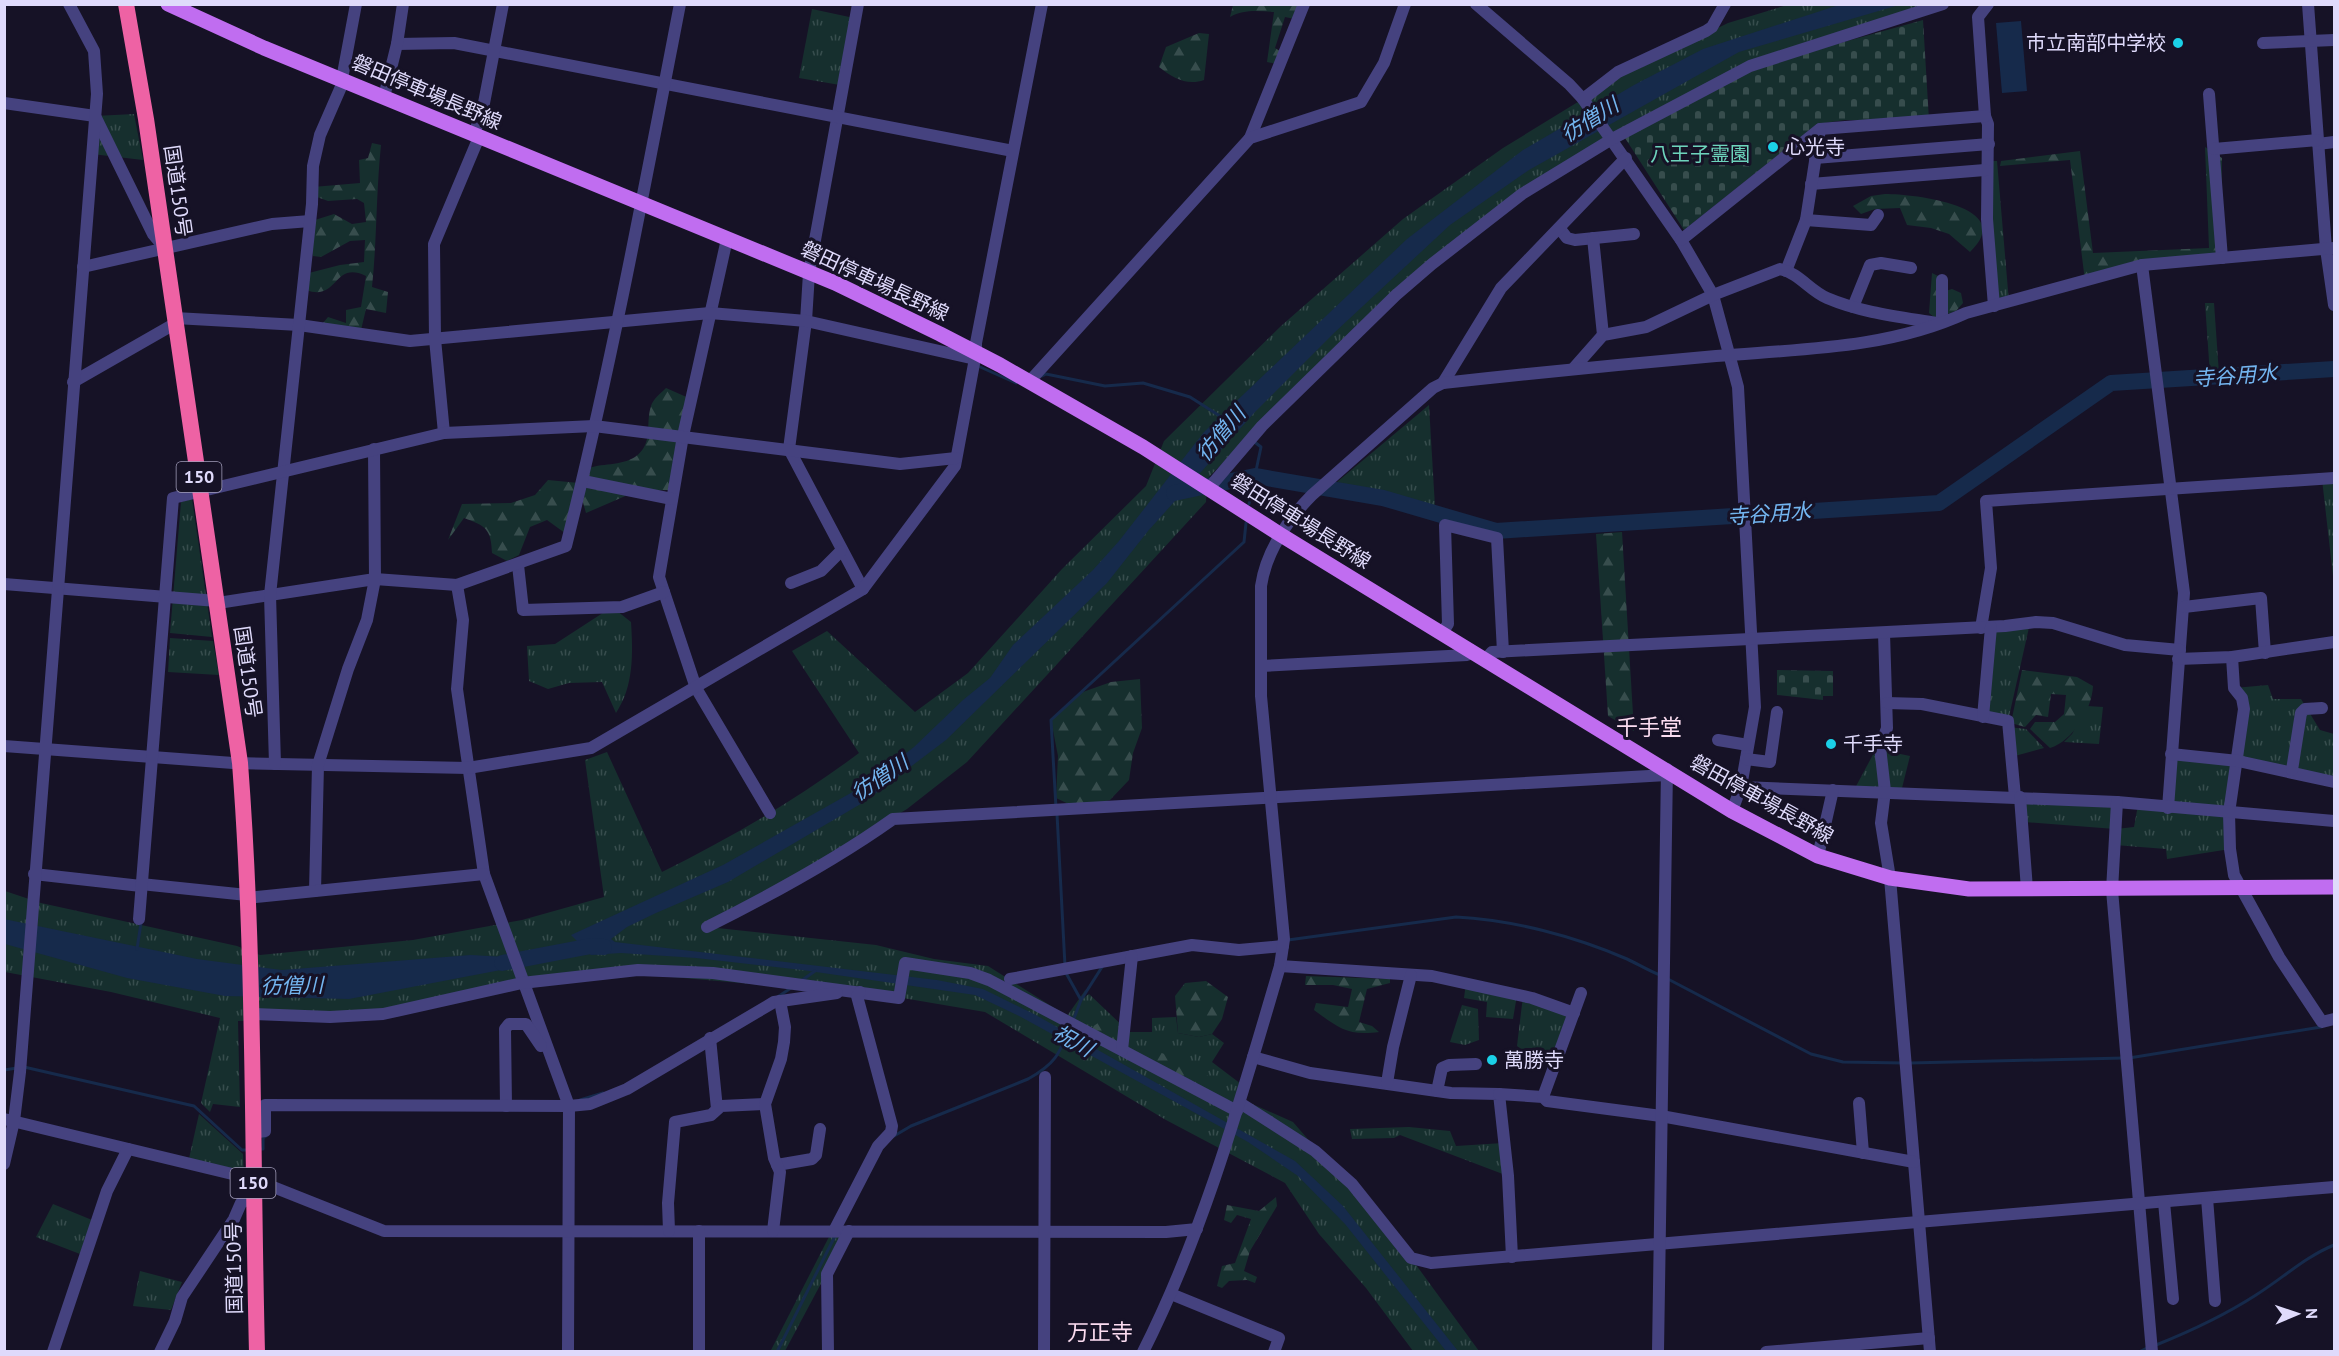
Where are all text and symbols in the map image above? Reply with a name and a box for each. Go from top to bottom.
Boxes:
place label: 市立南部中学校 [2026,30,2166,56]
marker: 市立南部中学校 [2171,36,2185,50]
street label: 磐田停車場長野線 [348,49,506,135]
water label: 彷僧川 [1556,90,1625,148]
place label: 心光寺 [1785,134,1845,160]
marker: 心光寺 [1766,140,1780,154]
park label: 八王子霊園 [1650,141,1750,167]
street label: 国道150号 [159,143,197,239]
street label: 磐田停車場長野線 [797,235,953,327]
water label: 寺谷用水 [2192,359,2280,392]
water label: 彷僧川 [1190,399,1252,466]
road number: 150 [176,462,222,492]
street label: 磐田停車場長野線 [1226,468,1376,574]
water label: 寺谷用水 [1726,497,1814,530]
street label: 国道150号 [229,624,267,720]
district label: 千手堂 [1616,713,1682,741]
place label: 千手寺 [1843,731,1903,757]
marker: 千手寺 [1824,737,1838,751]
water label: 彷僧川 [846,748,915,806]
street label: 磐田停車場長野線 [1686,749,1838,849]
water label: 彷僧川 [260,971,326,1000]
water label: 祝川 [1048,1019,1100,1064]
place label: 萬勝寺 [1504,1047,1564,1073]
marker: 萬勝寺 [1485,1053,1499,1067]
road number: 150 [230,1168,276,1198]
street label: 国道150号 [220,1221,248,1315]
north arrow [2267,1284,2327,1344]
text: N [2302,1308,2322,1319]
district label: 万正寺 [1067,1318,1133,1346]

